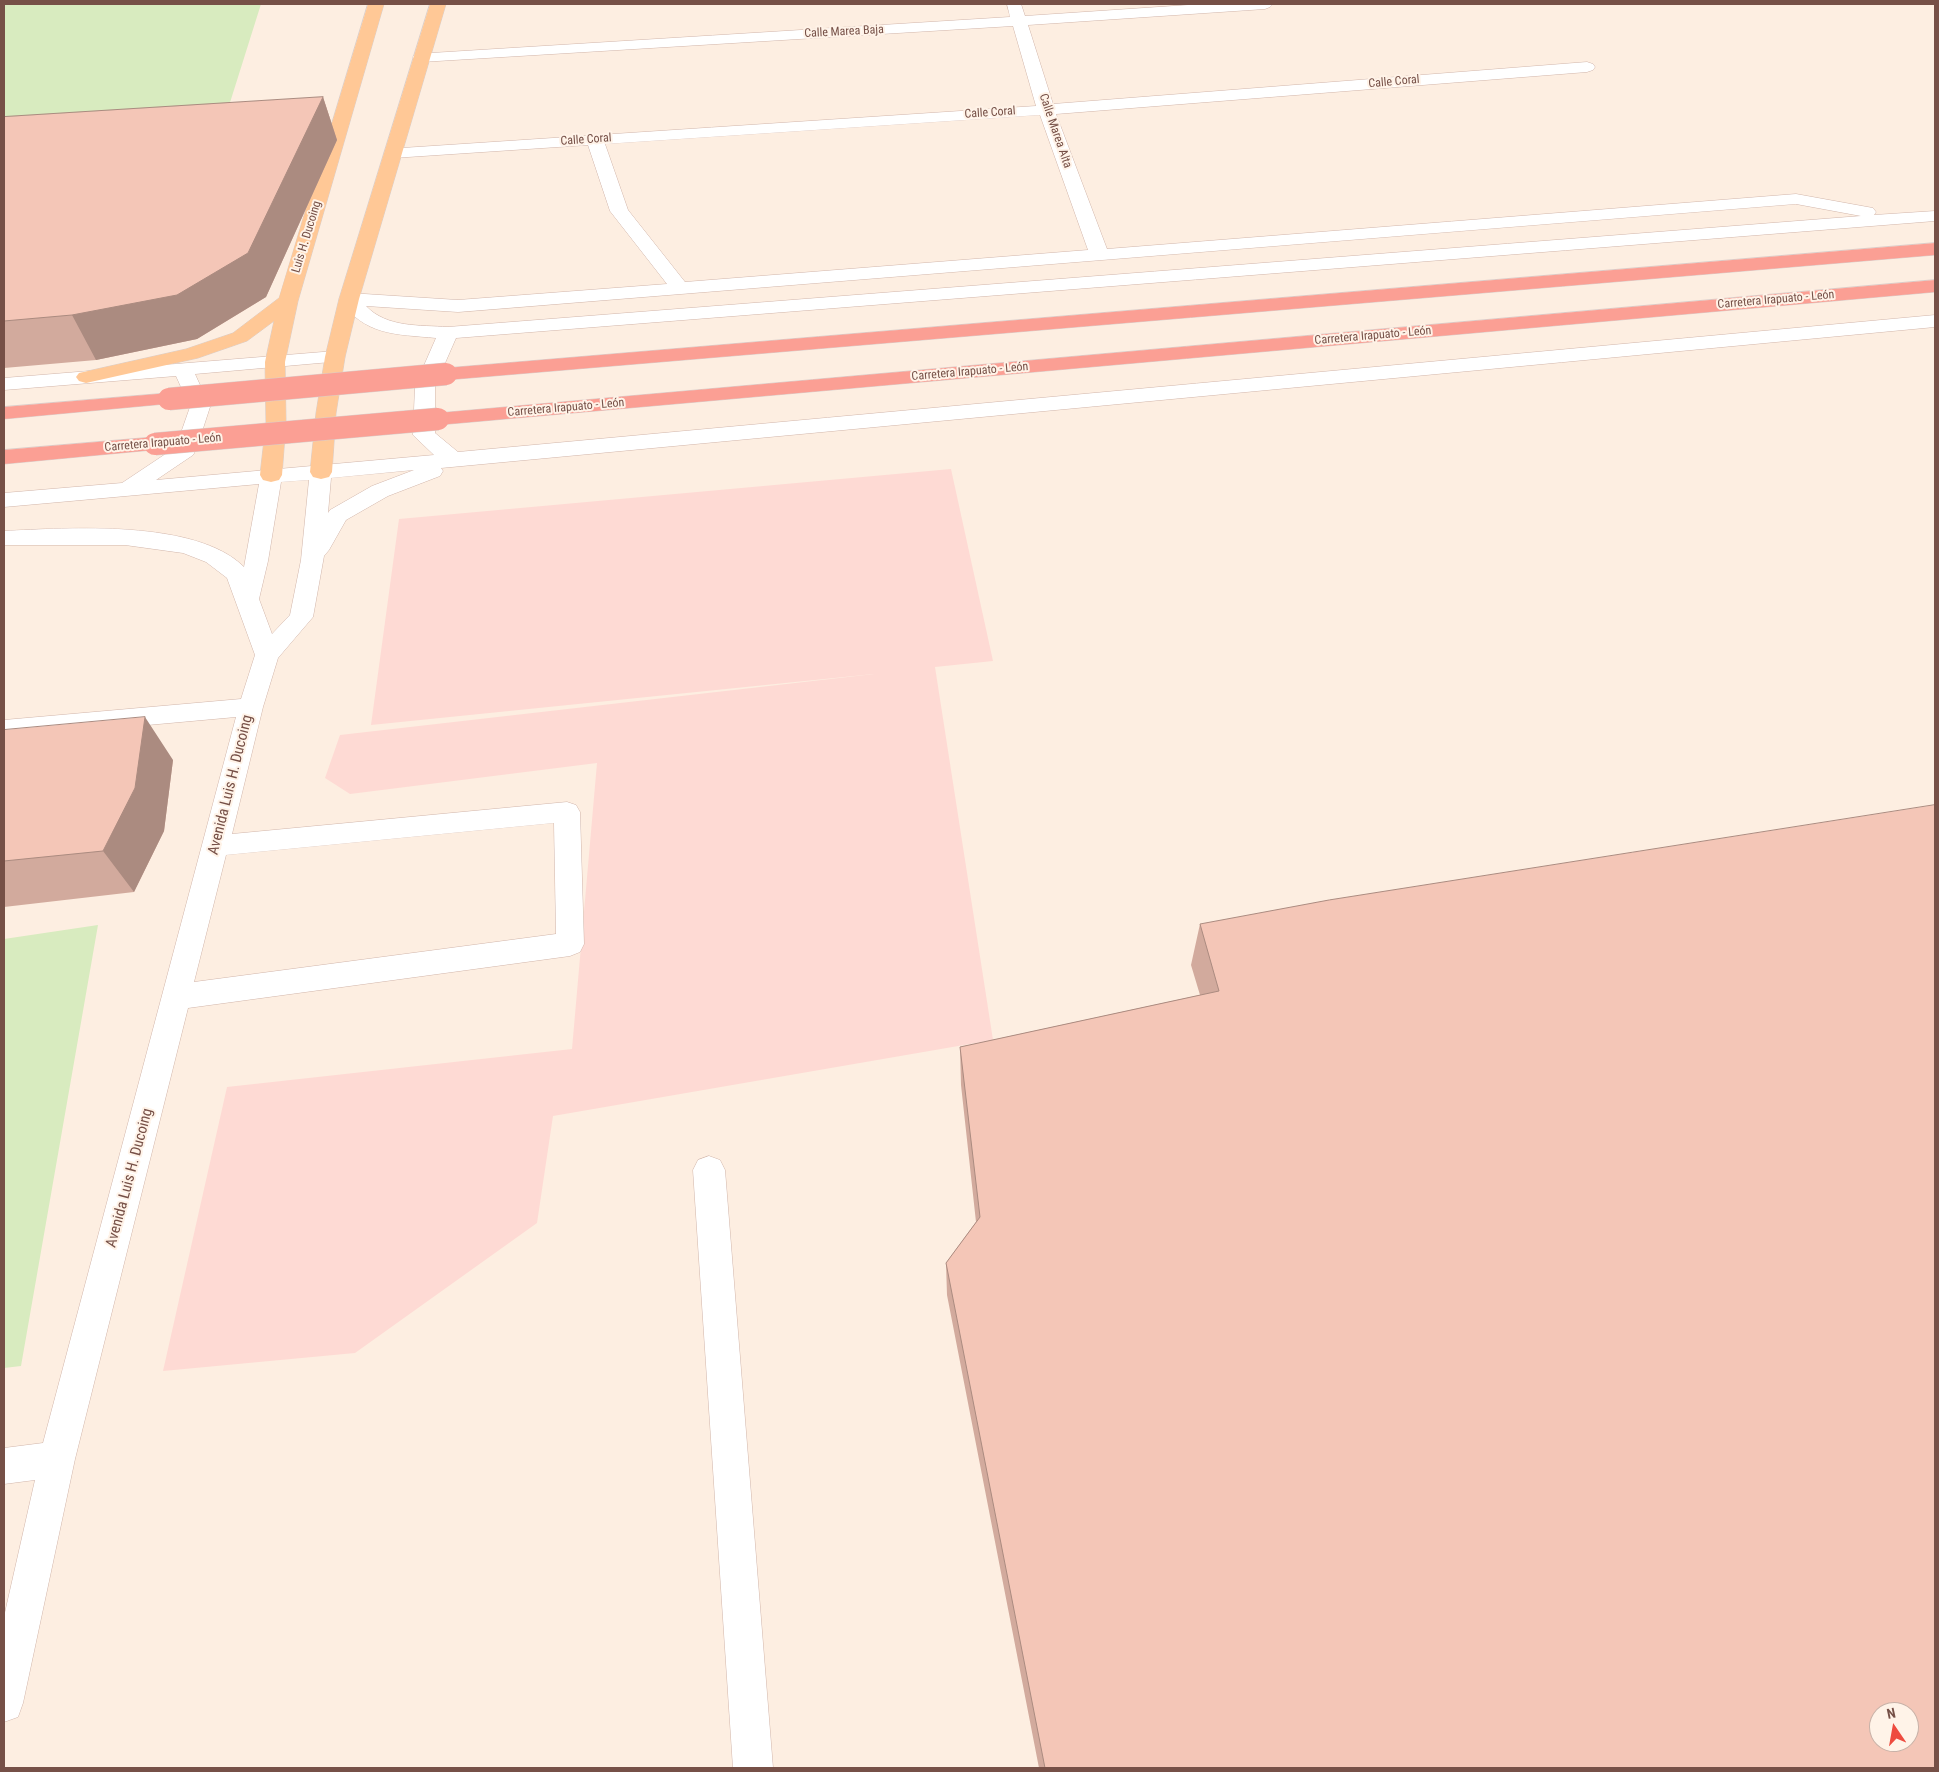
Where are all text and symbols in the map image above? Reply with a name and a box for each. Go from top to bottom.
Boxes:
street label: Calle Marea Baja [804,23,884,41]
street label: Calle Coral [1368,73,1420,91]
street label: Calle Marea Alta [1036,92,1074,170]
street label: Calle Coral [964,104,1016,122]
street label: Calle Coral [560,131,612,149]
street label: Luis H. Ducoing [289,199,325,275]
street label: Carretera Irapuato - León [1717,288,1835,312]
street label: Carretera Irapuato - León [1314,324,1432,348]
street label: Carretera Irapuato - León [911,360,1029,384]
street label: Carretera Irapuato - León [507,396,625,420]
street label: Carretera Irapuato - León [104,431,222,455]
street label: Avenida Luis H. Ducoing [205,713,257,857]
street label: Avenida Luis H. Ducoing [103,1106,157,1250]
north arrow [1869,1702,1919,1752]
text: N [1885,1705,1897,1722]

